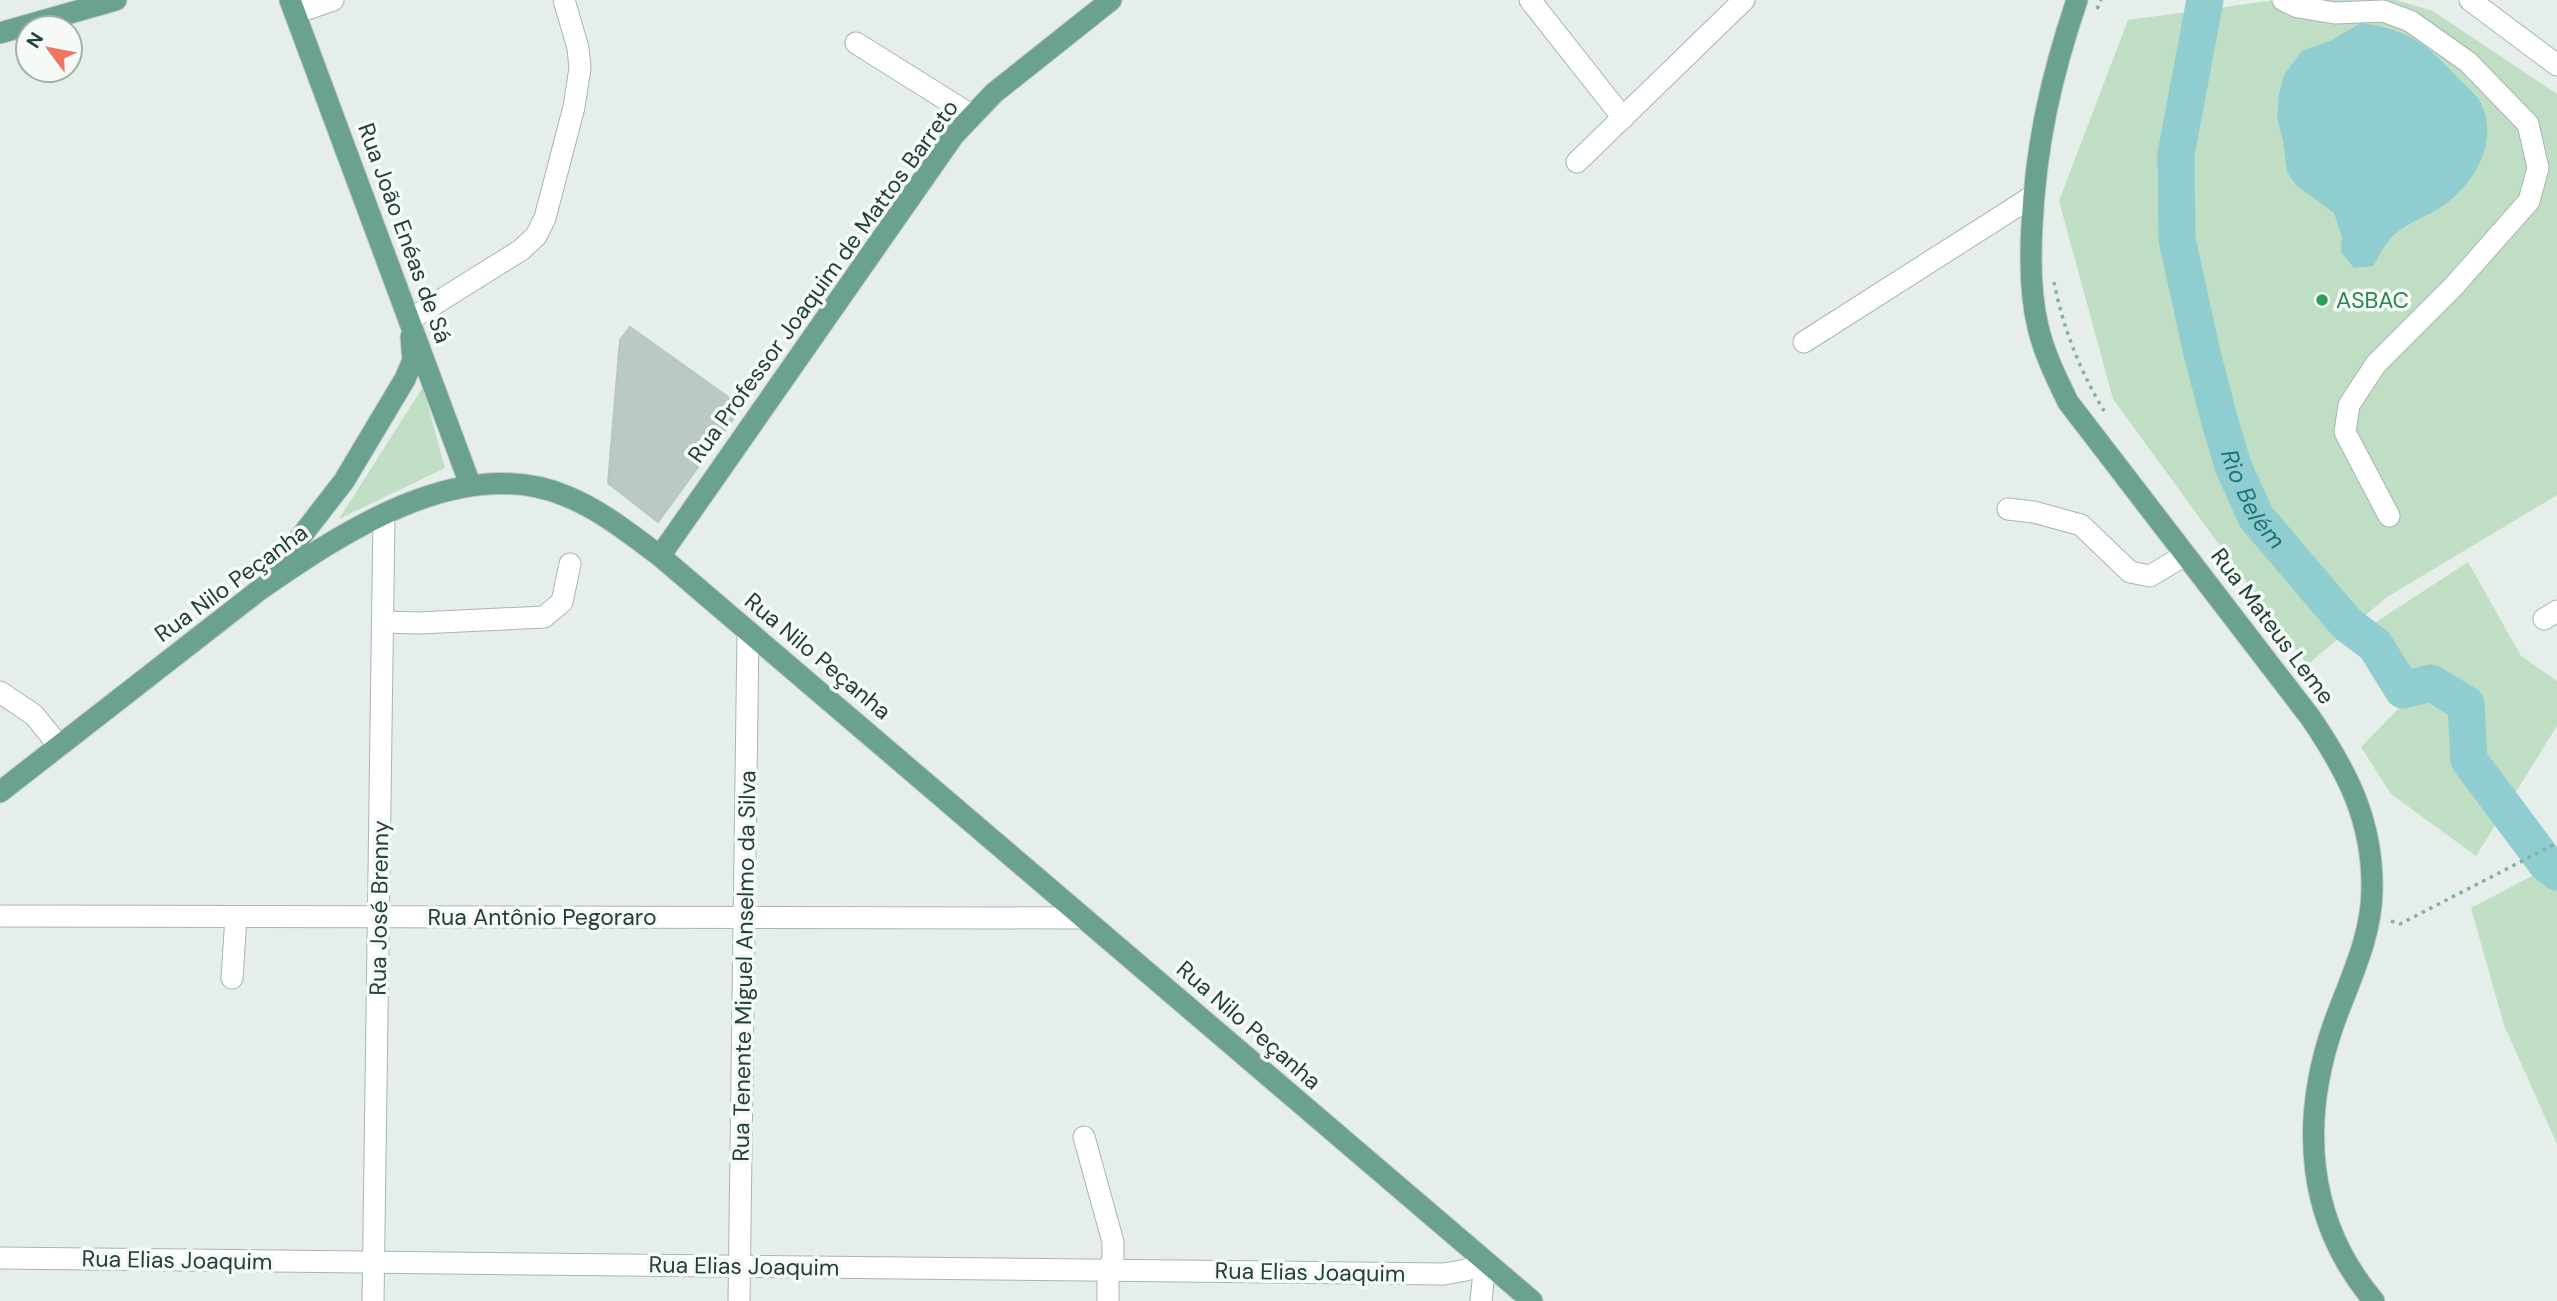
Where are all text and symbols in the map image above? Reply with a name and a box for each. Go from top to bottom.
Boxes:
north arrow [14,14,84,84]
text: N [21,28,49,53]
street label: Rua Professor Joaquim de Mattos Barreto [681,93,965,469]
street label: Rua João Enéas de Sá [351,119,459,347]
place label: ASBAC [2336,285,2409,315]
marker: ASBAC [2314,292,2330,308]
water label: Rio Belém [2214,446,2292,555]
street label: Rua Nilo Peçanha [149,517,313,649]
street label: Rua Mateus Leme [2204,542,2342,710]
street label: Rua Nilo Peçanha [739,586,897,726]
street label: Rua Tenente Miguel Anselmo da Silva [726,770,762,1162]
street label: Rua José Brenny [362,820,396,996]
street label: Rua Antônio Pegoraro [427,902,657,932]
street label: Rua Nilo Peçanha [1170,954,1328,1096]
street label: Rua Elias Joaquim [81,1243,273,1277]
street label: Rua Elias Joaquim [648,1249,840,1283]
street label: Rua Elias Joaquim [1214,1255,1406,1289]

